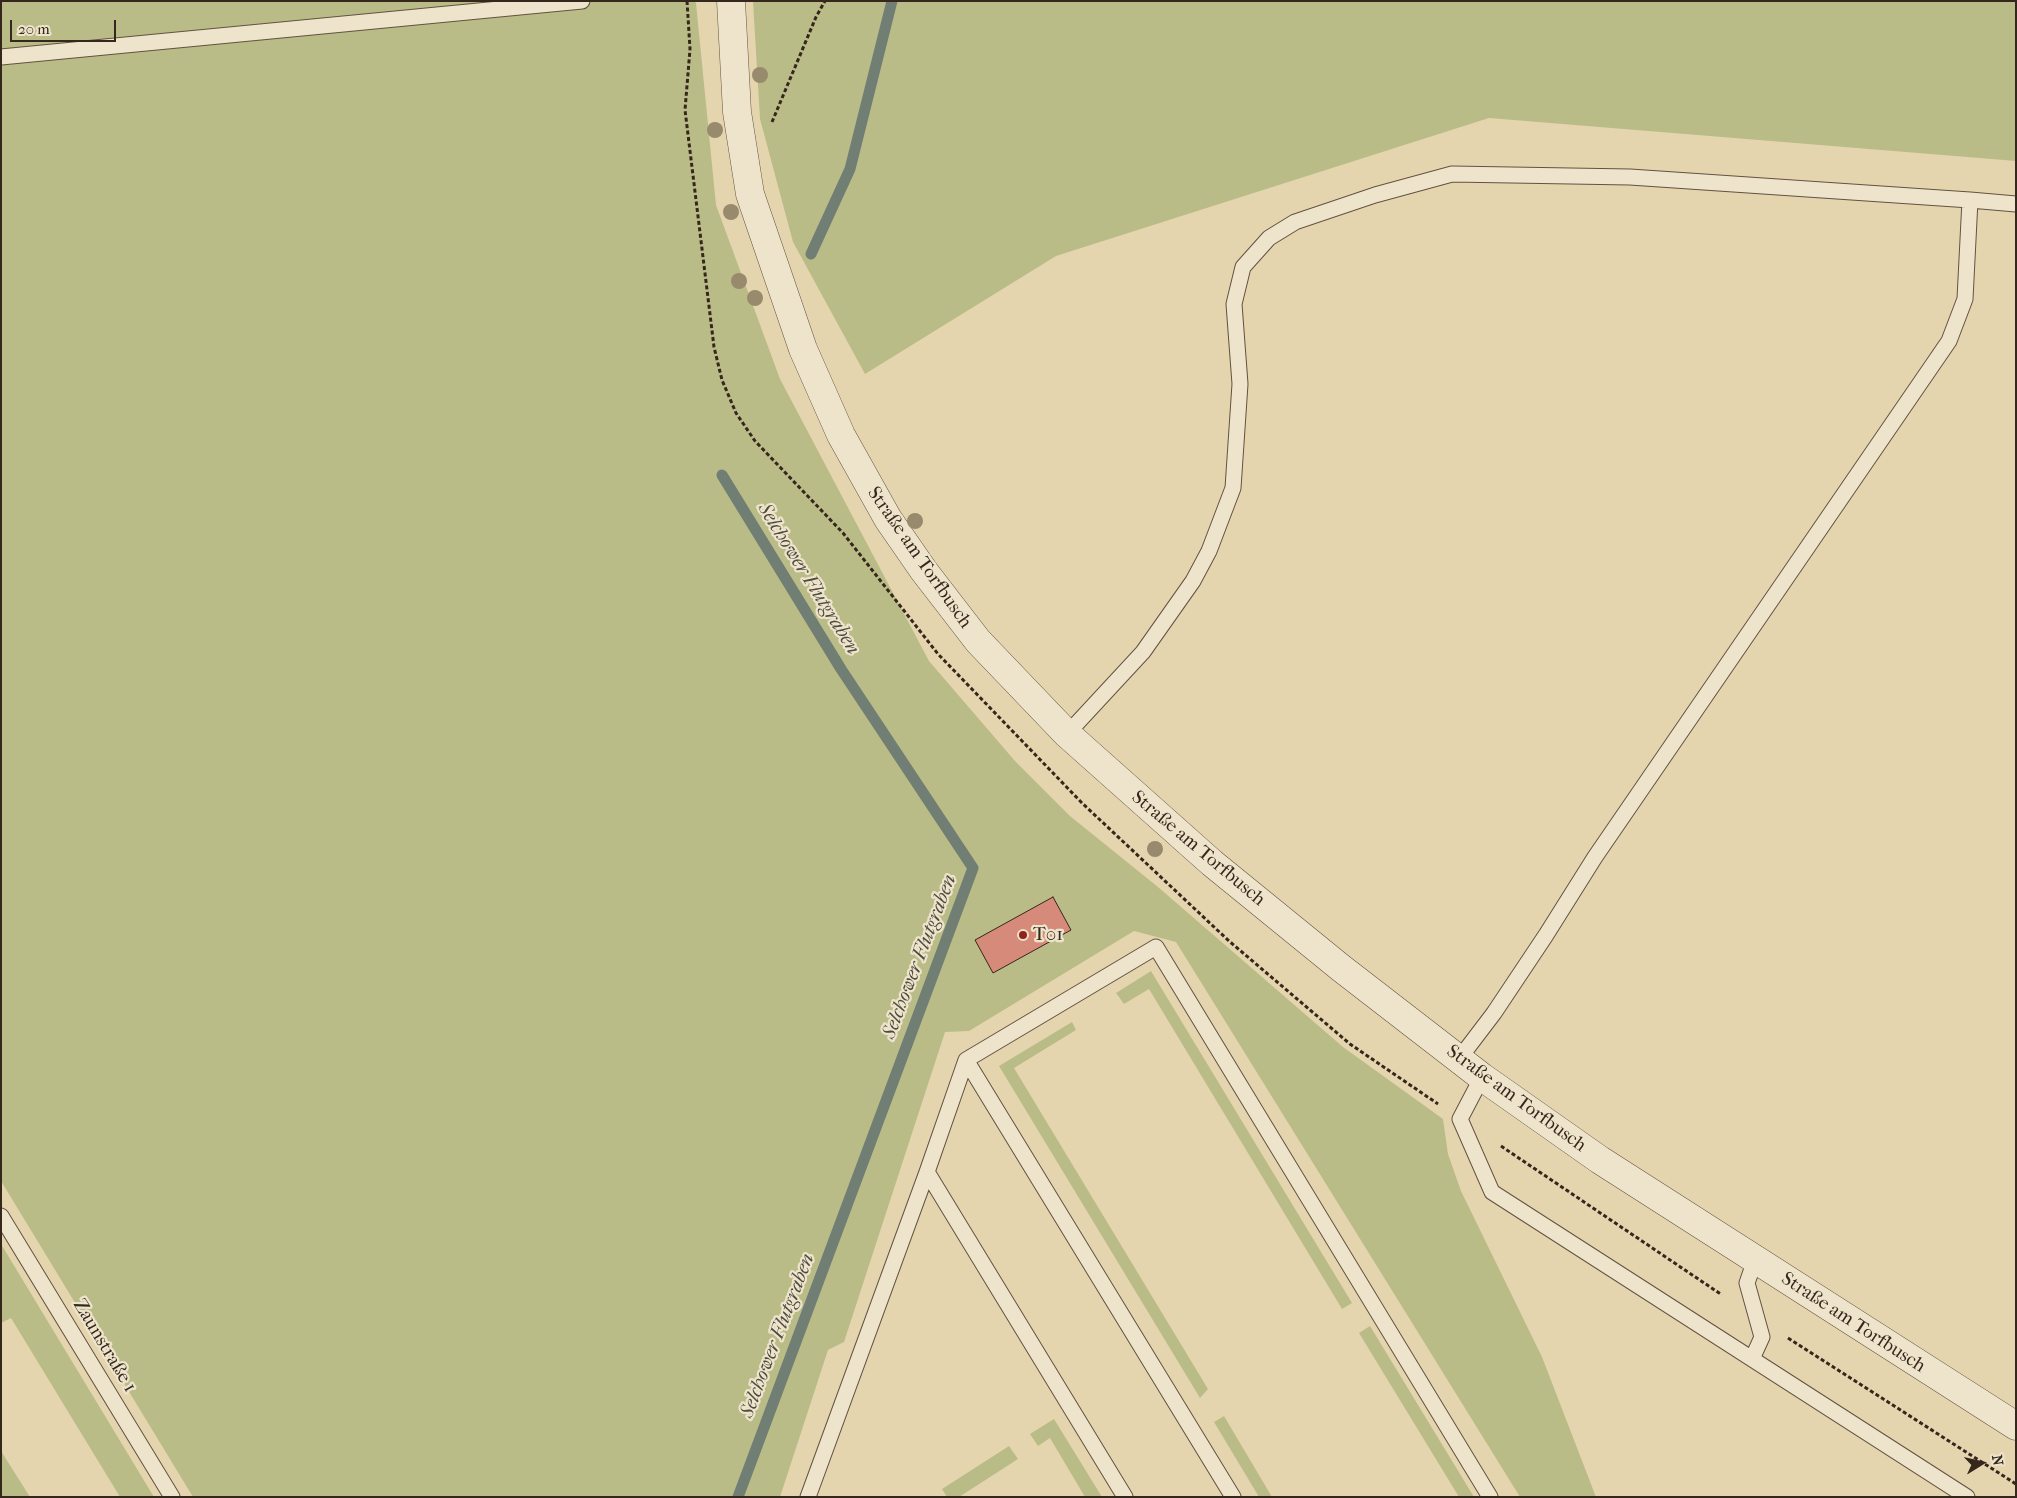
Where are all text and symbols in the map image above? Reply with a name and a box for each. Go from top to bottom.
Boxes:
scale bar [12,10,119,42]
text: 20 m [18,20,50,38]
street label: Straße am Torfbusch [862,483,976,633]
water label: Selchower Flutgraben [752,499,864,659]
street label: Straße am Torfbusch [1127,786,1269,912]
water label: Selchower Flutgraben [878,871,962,1043]
place label: T01 [1033,924,1063,946]
marker: T01 [1017,929,1029,941]
street label: Straße am Torfbusch [1442,1041,1590,1157]
water label: Selchower Flutgraben [736,1250,820,1422]
street label: Straße am Torfbusch [1777,1268,1929,1378]
street label: Zaunstraße 1 [67,1295,141,1397]
north arrow [1957,1438,2007,1488]
text: N [1988,1454,2007,1467]

